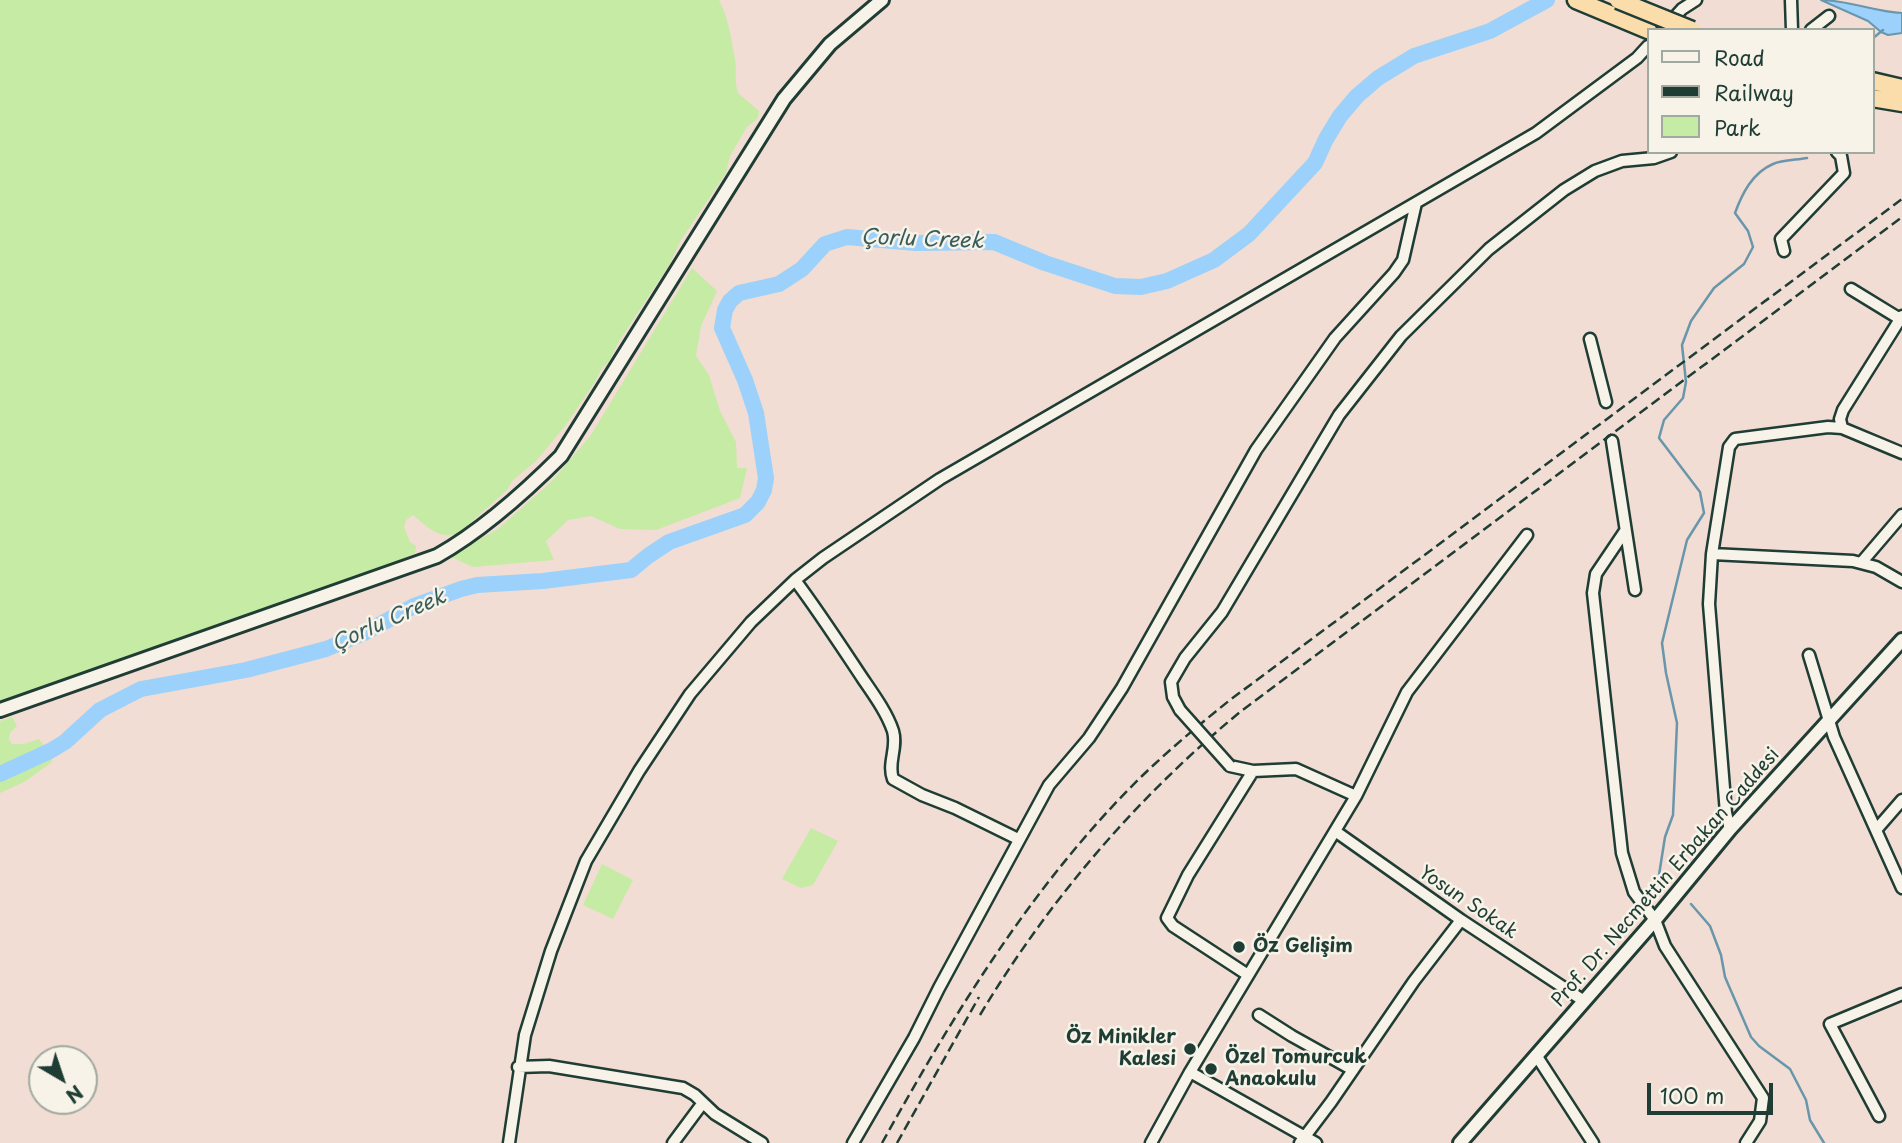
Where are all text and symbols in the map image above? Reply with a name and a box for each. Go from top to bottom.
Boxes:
legend [1646,28,1874,154]
text: Road [1714,41,1765,73]
text: Railway [1714,76,1794,108]
text: Park [1714,111,1761,143]
water label: Çorlu Creek [860,225,984,255]
water label: Çorlu Creek [328,585,450,657]
street label: Prof. Dr. Necmettin Erbakan Caddesi [1547,744,1785,1012]
street label: Yosun Sokak [1414,862,1522,944]
place label: Öz Gelişim [1253,936,1353,958]
marker: Öz Gelişim [1231,939,1247,955]
place label: Öz Minikler Kalesi [1066,1027,1176,1071]
marker: Öz Minikler Kalesi [1182,1041,1198,1057]
north arrow [28,1045,98,1115]
place label: Özel Tomurcuk Anaokulu [1225,1047,1367,1091]
marker: Özel Tomurcuk Anaokulu [1203,1061,1219,1077]
scale bar [1650,1070,1776,1114]
text: N [60,1079,90,1110]
text: 100 m [1660,1079,1724,1111]

